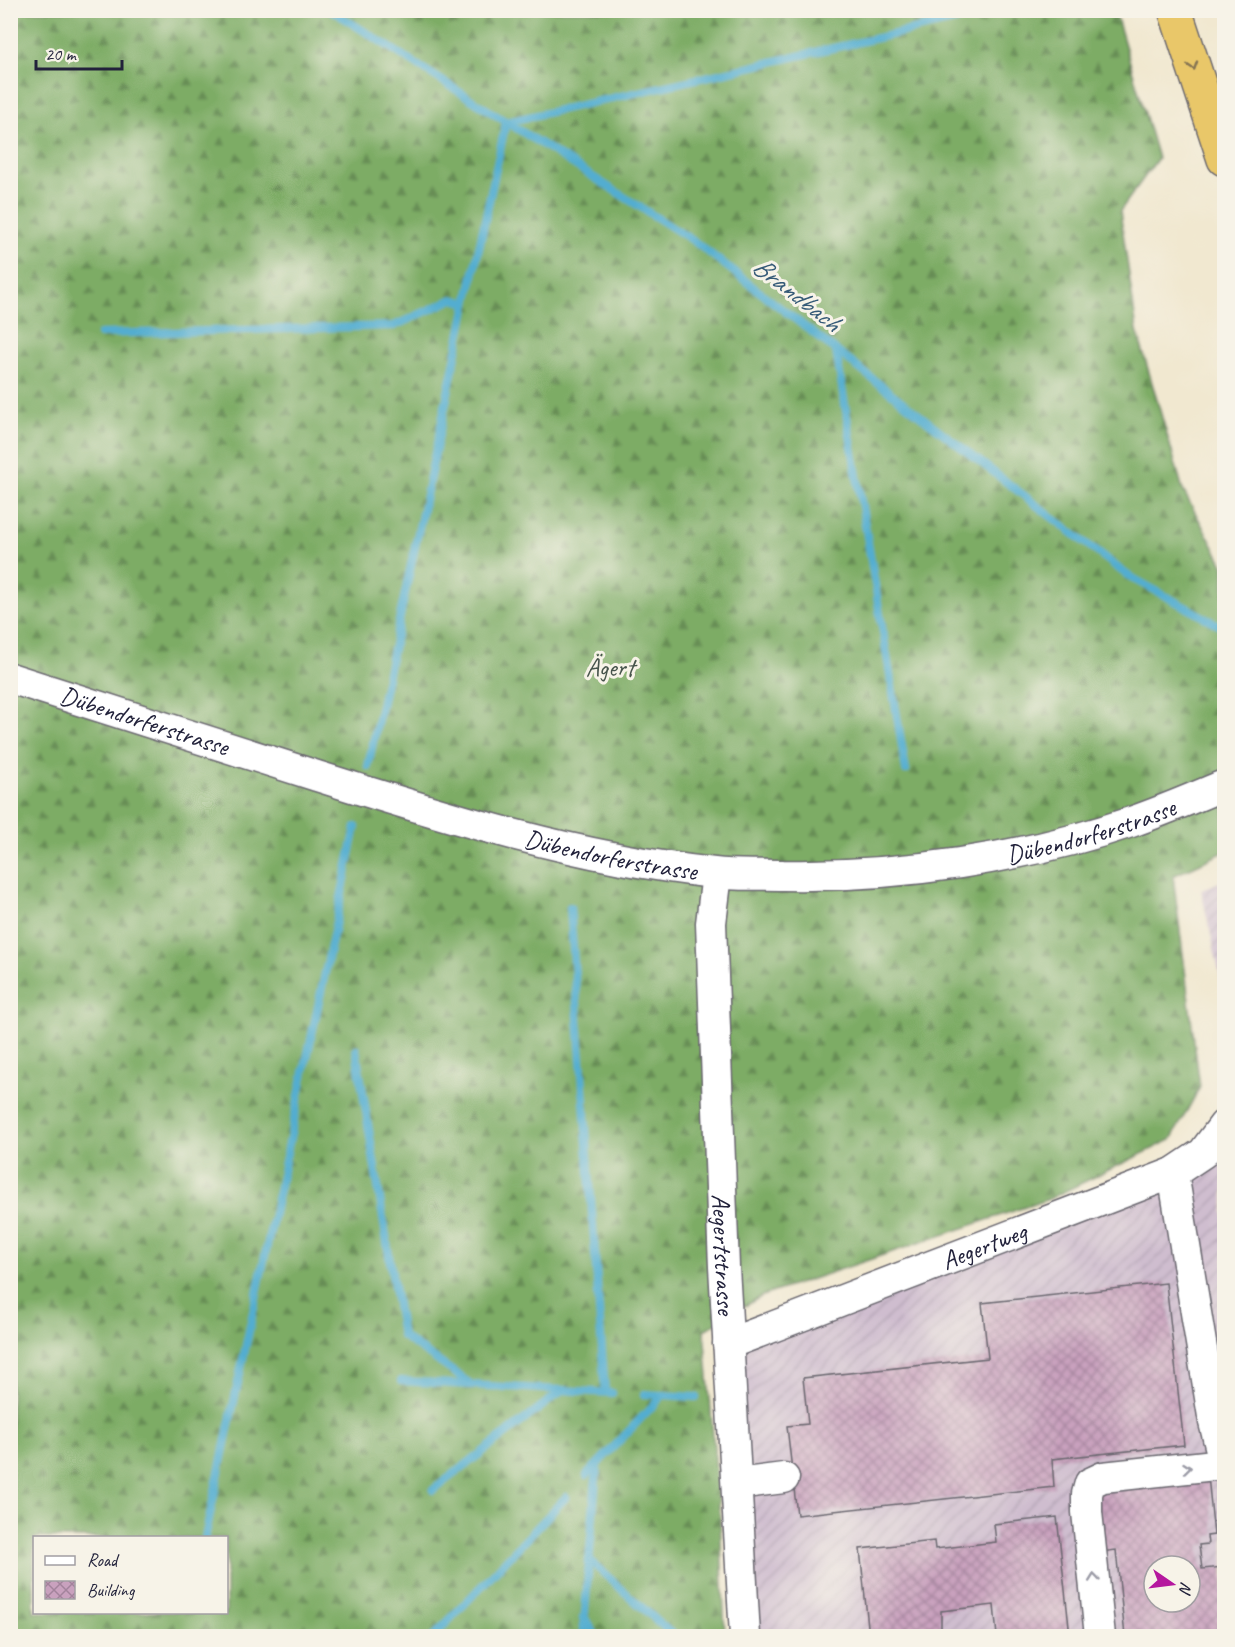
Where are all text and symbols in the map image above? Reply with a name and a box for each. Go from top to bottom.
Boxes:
scale bar [36,33,122,71]
text: 20 m [45,43,78,65]
one-way arrow [1186,60,1199,71]
water label: Brandbach [746,249,849,340]
park label: Ägert [586,651,638,684]
street label: Dübendorferstrasse [56,679,234,764]
street label: Dübendorferstrasse [1003,790,1182,872]
street label: Dübendorferstrasse [521,822,700,888]
street label: Aegertstrasse [704,1193,743,1318]
street label: Aegertweg [937,1214,1033,1277]
one-way arrow [1182,1462,1191,1475]
legend [33,1536,228,1614]
text: Road [87,1549,120,1571]
north arrow [1142,1554,1202,1614]
one-way arrow [1088,1574,1100,1583]
text: Building [87,1579,136,1601]
text: N [1174,1580,1196,1598]

